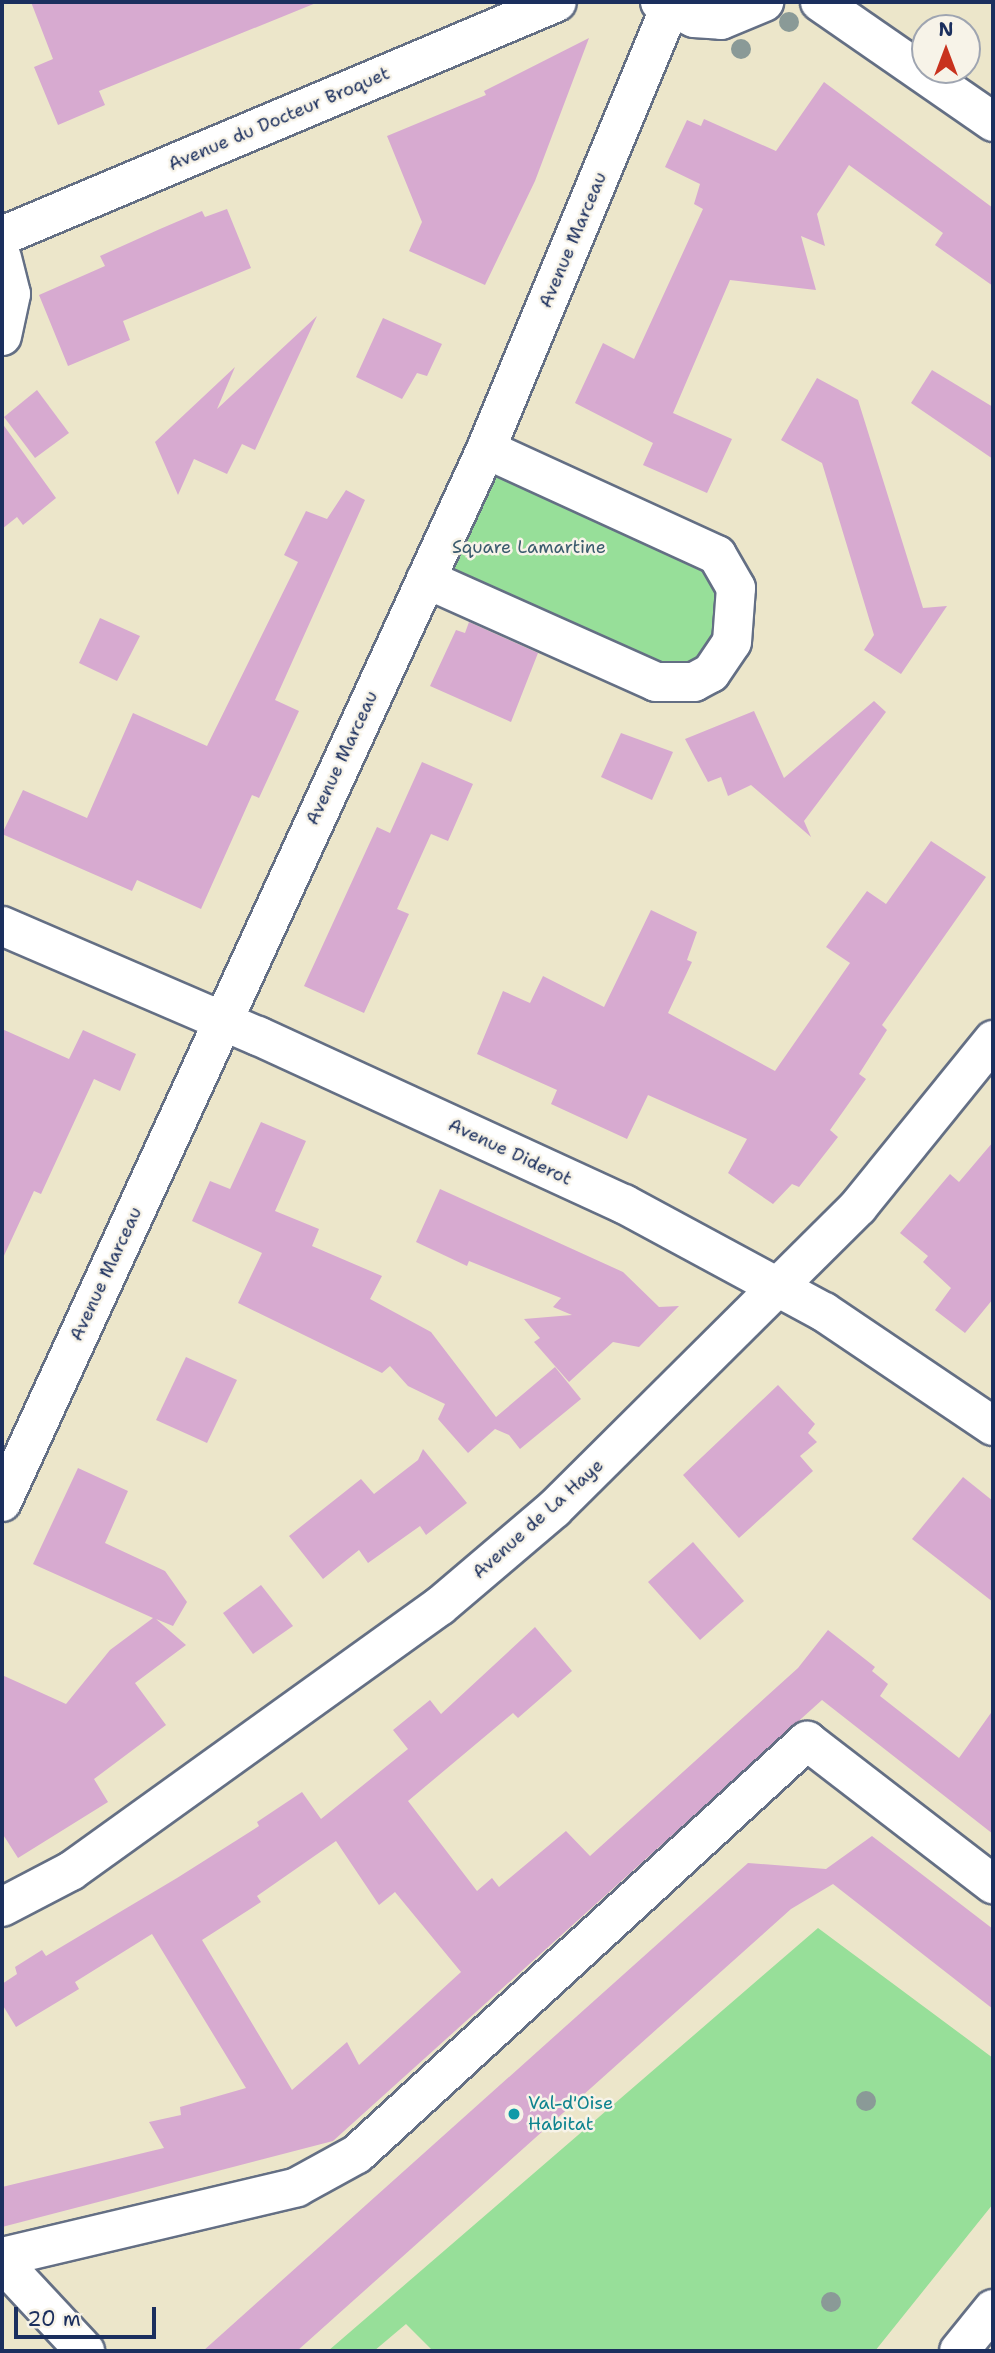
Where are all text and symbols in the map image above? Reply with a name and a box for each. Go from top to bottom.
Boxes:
north arrow [911,14,981,84]
text: N [938,17,954,42]
street label: Avenue du Docteur Broquet [165,62,393,176]
street label: Avenue Marceau [535,169,611,311]
park label: Square Lamartine [452,536,606,558]
street label: Avenue Marceau [301,688,383,828]
street label: Avenue Diderot [445,1114,575,1190]
street label: Avenue Marceau [65,1204,147,1344]
street label: Avenue de La Haye [468,1455,608,1583]
place label: Val-d'Oise Habitat [528,2093,613,2136]
marker: Val-d'Oise Habitat [506,2106,522,2122]
scale bar [18,2294,159,2338]
text: 20 m [27,2305,81,2333]

